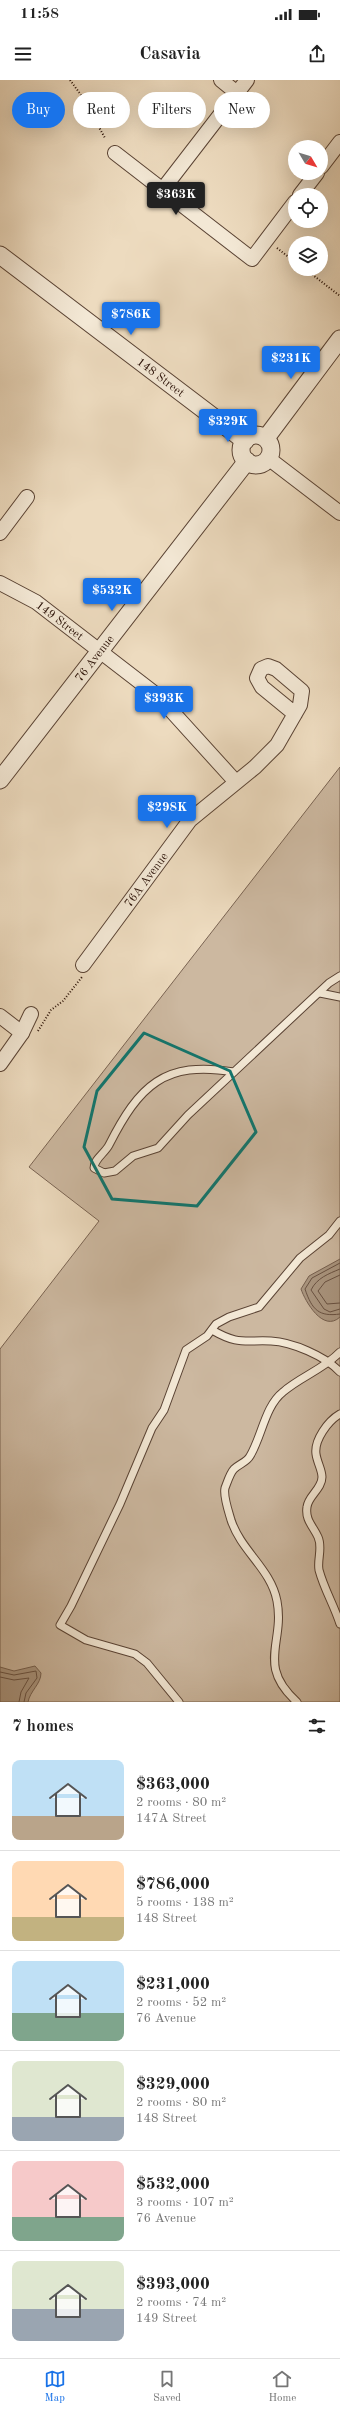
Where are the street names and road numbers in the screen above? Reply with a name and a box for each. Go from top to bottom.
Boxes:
street label: 148 Street [134,356,186,400]
street label: 149 Street [33,599,85,643]
street label: 76 Avenue [73,633,117,684]
street label: 76A Avenue [123,850,171,910]

